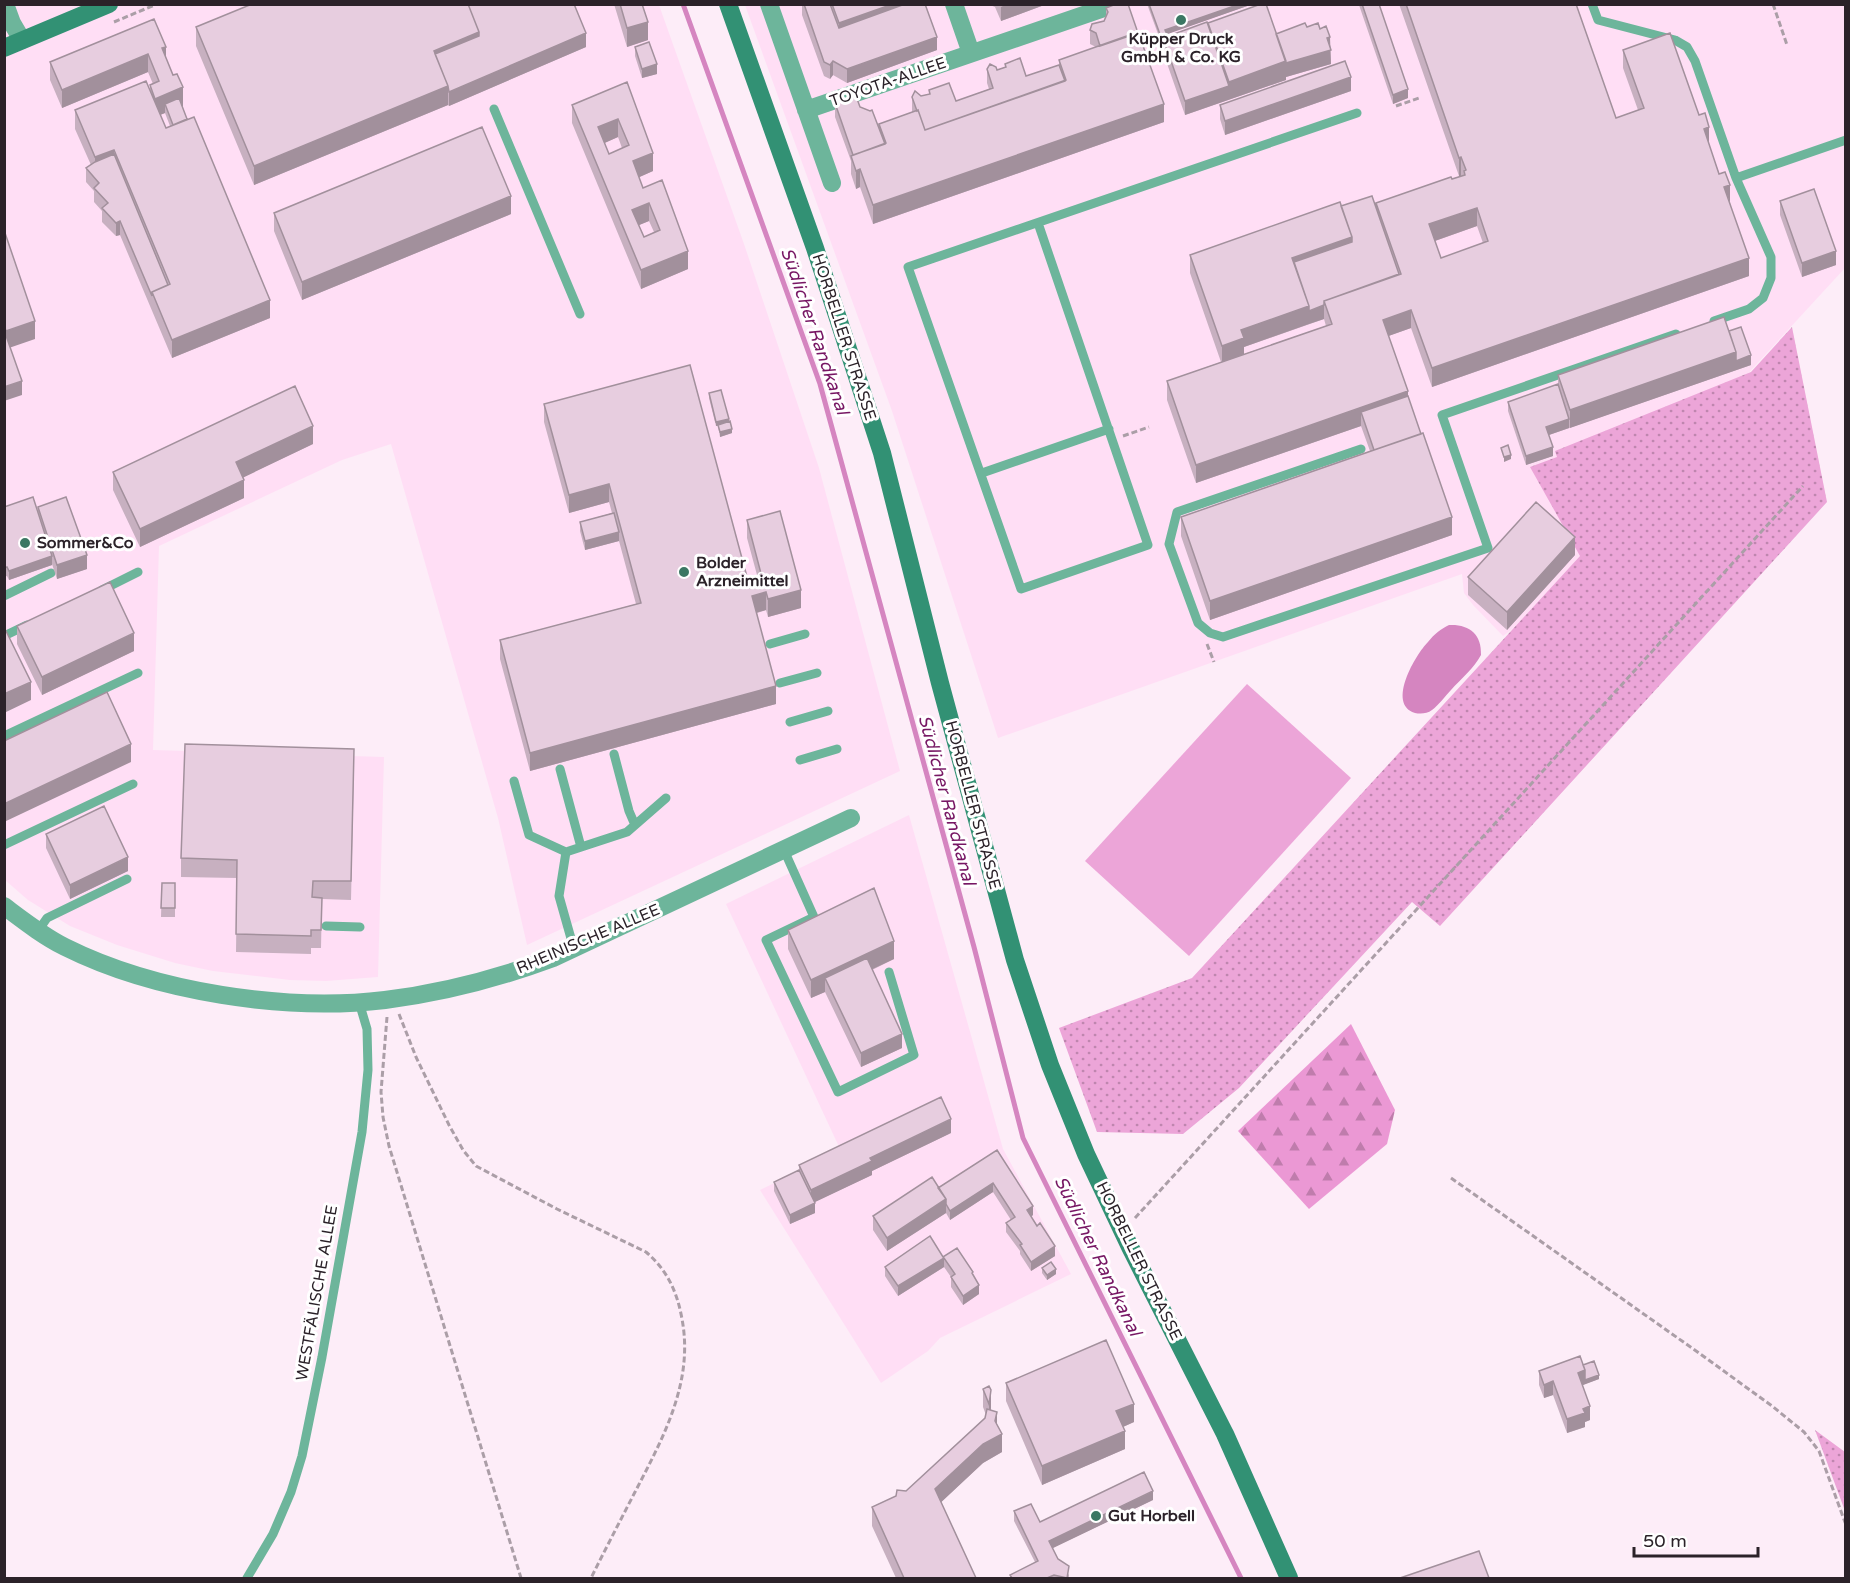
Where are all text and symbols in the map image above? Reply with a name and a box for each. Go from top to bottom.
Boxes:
marker: Küpper Druck GmbH & Co. KG [1174,13,1188,27]
place label: Küpper Druck GmbH & Co. KG [1121,29,1241,67]
street label: TOYOTA-ALLEE [827,53,949,111]
water label: Südlicher Randkanal [776,245,855,420]
street label: HORBELLER STRASSE [808,251,880,423]
place label: Sommer&Co [37,533,134,553]
marker: Sommer&Co [18,536,32,550]
place label: Bolder Arzneimittel [696,553,789,591]
marker: Bolder Arzneimittel [677,565,691,579]
water label: Südlicher Randkanal [914,713,981,890]
street label: HORBELLER STRASSE [941,718,1005,892]
street label: RHEINISCHE ALLEE [513,900,663,978]
water label: Südlicher Randkanal [1050,1172,1147,1342]
street label: HORBELLER STRASSE [1092,1178,1186,1344]
street label: WESTFÄLISCHE ALLEE [292,1204,342,1382]
place label: Gut Horbell [1108,1506,1195,1526]
marker: Gut Horbell [1089,1509,1103,1523]
scale bar [1634,1520,1758,1558]
text: 50 m [1643,1530,1687,1552]

